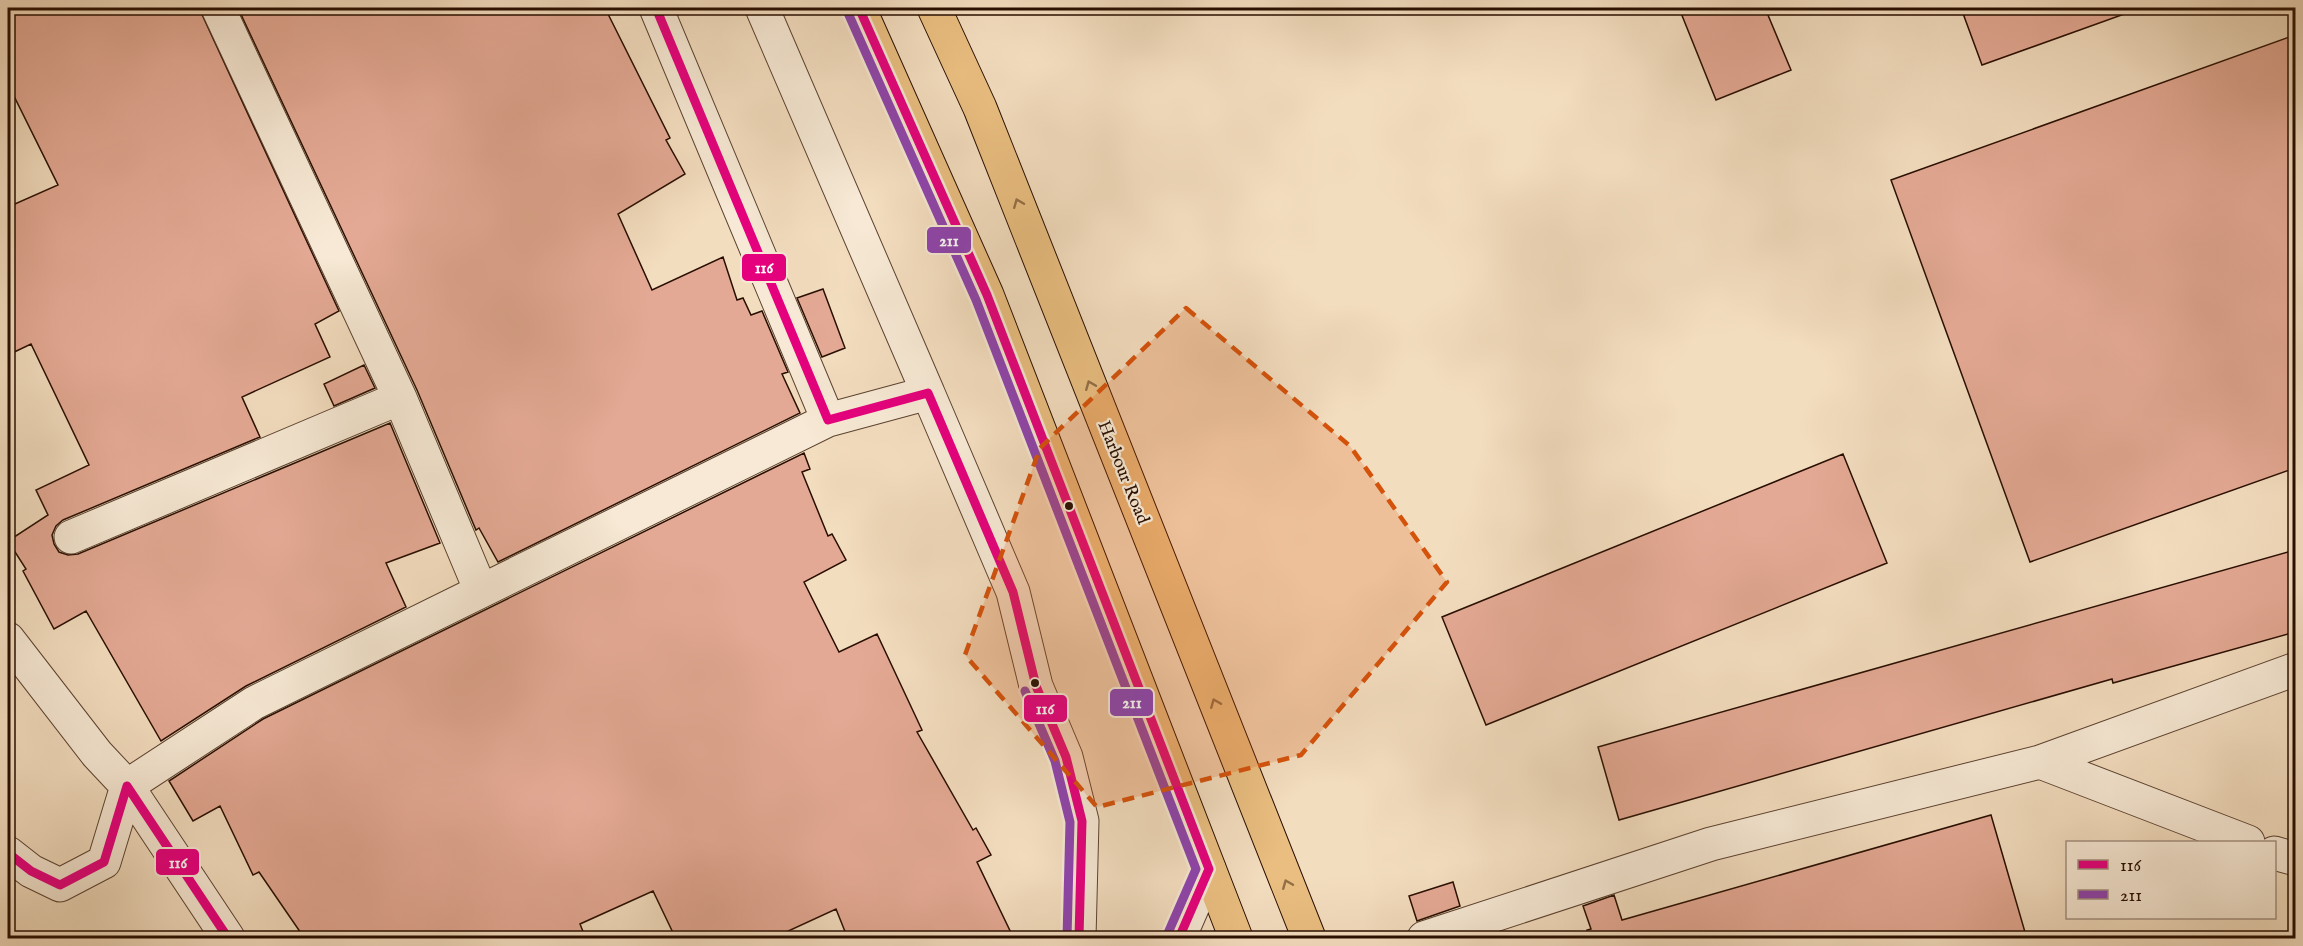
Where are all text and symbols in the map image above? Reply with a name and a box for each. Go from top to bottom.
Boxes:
one-way arrow [1013,199,1025,210]
line badge: 211 [926,226,972,254]
text: 211 [939,232,959,252]
line badge: 116 [741,253,787,282]
text: 116 [755,259,775,279]
one-way arrow [1084,380,1097,391]
street label: Harbour Road [1091,417,1154,528]
unlabelled marker [1063,500,1075,512]
unlabelled marker [1029,677,1041,689]
line badge: 211 [1109,688,1154,717]
line badge: 116 [1023,694,1068,723]
text: 211 [1122,694,1142,714]
one-way arrow [1210,698,1222,709]
text: 116 [1036,700,1056,720]
legend [2066,841,2276,919]
line badge: 116 [155,848,200,876]
text: 116 [169,854,189,874]
text: 116 [2120,855,2141,878]
one-way arrow [1282,879,1294,890]
text: 211 [2120,885,2142,908]

